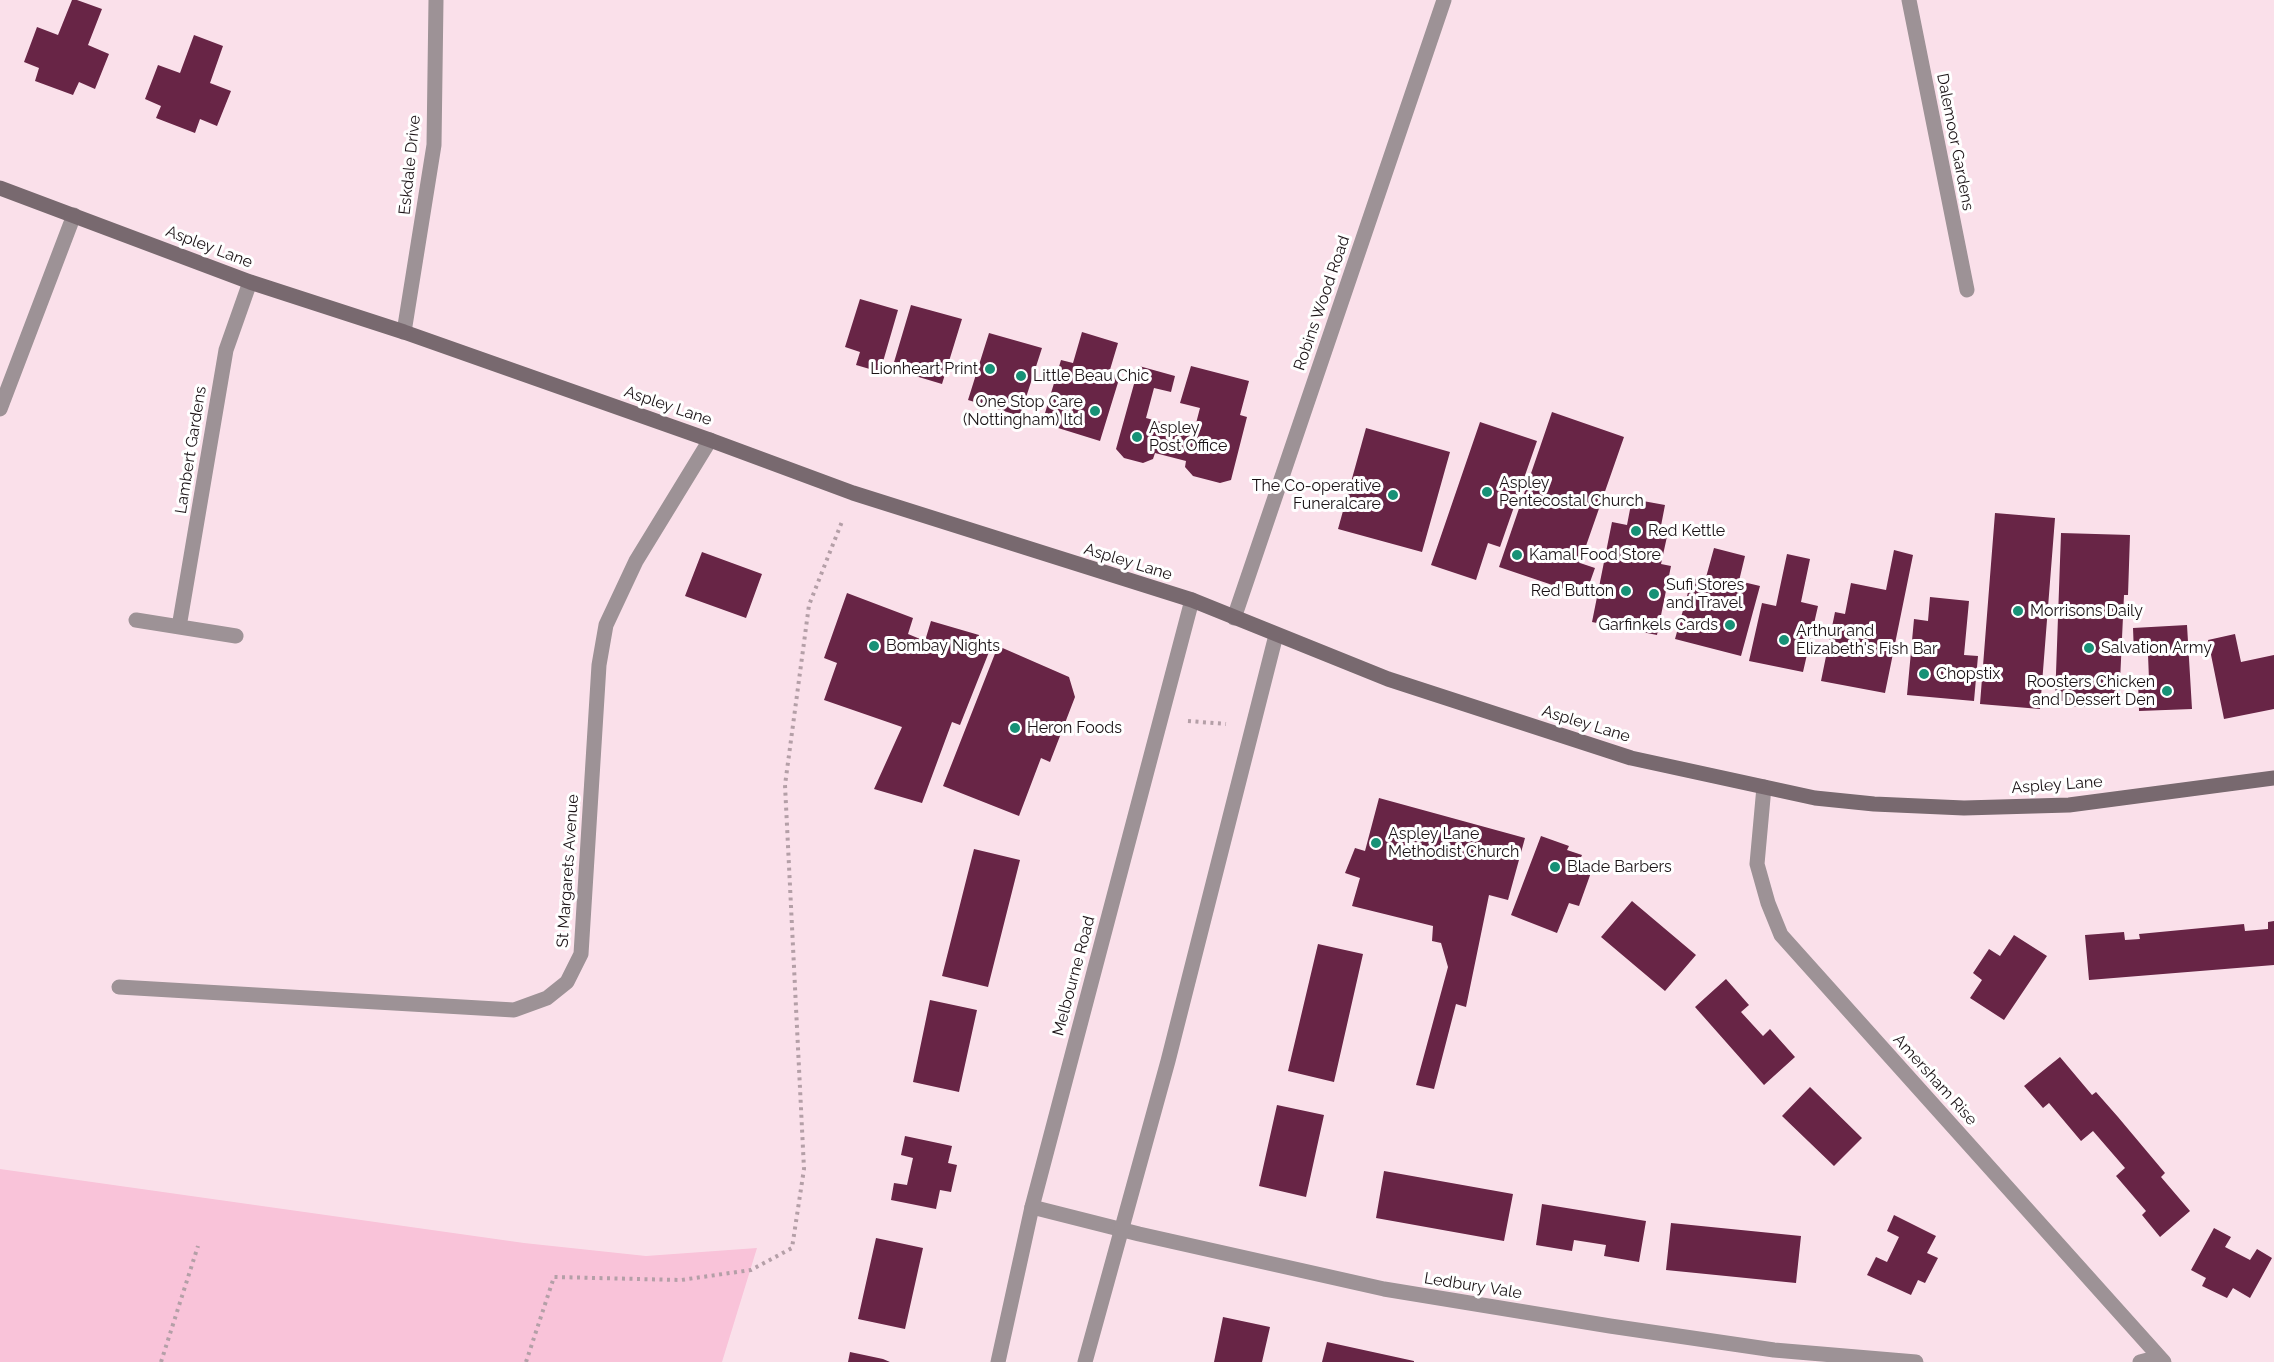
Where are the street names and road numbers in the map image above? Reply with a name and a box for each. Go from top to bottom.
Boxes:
street label: Dalemoor Gardens [1932,72,1978,212]
street label: Eskdale Drive [395,114,425,216]
street label: Aspley Lane [163,222,255,272]
street label: Robins Wood Road [1290,233,1354,373]
street label: Aspley Lane [622,382,714,430]
street label: Lambert Gardens [171,385,211,515]
street label: Aspley Lane [1082,539,1174,585]
street label: Aspley Lane [1540,701,1632,747]
street label: Aspley Lane [2011,772,2103,798]
street label: St Margarets Avenue [553,794,583,948]
street label: Melbourne Road [1049,914,1099,1038]
street label: Amersham Rise [1889,1030,1981,1130]
street label: Ledbury Vale [1423,1269,1523,1303]

